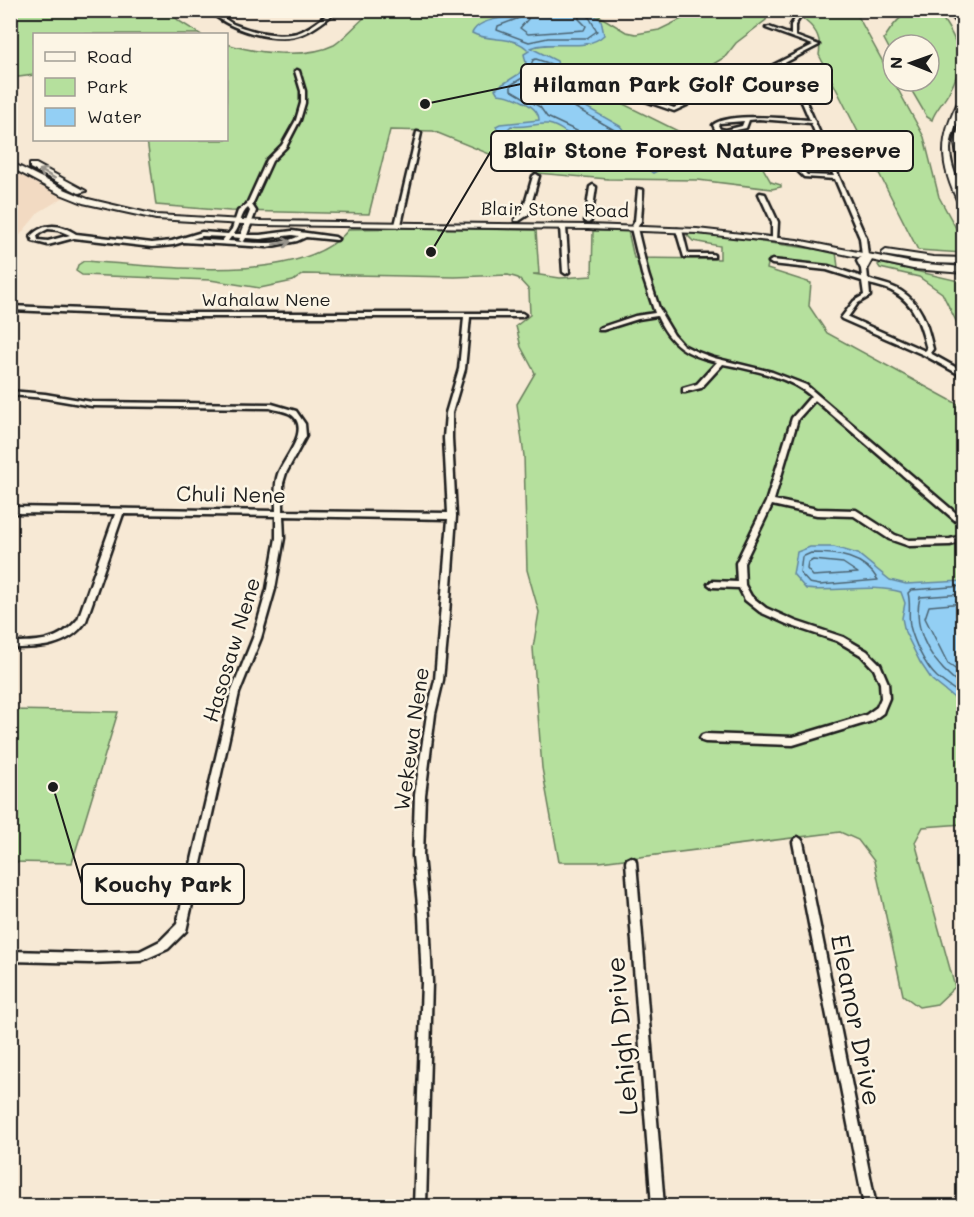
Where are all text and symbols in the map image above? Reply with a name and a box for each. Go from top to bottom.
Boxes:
legend [33,33,228,141]
north arrow [881,33,941,93]
text: Road [87,44,132,68]
text: N [885,56,906,69]
callout: Hilaman Park Golf Course [521,64,832,104]
text: Hilaman Park Golf Course [532,69,820,98]
text: Park [87,74,128,98]
text: Water [87,104,142,128]
callout: Blair Stone Forest Nature Preserve [491,131,913,171]
text: Blair Stone Forest Nature Preserve [503,135,901,164]
one-way arrow [39,168,57,179]
street label: Blair Stone Road [481,196,629,222]
one-way arrow [272,237,291,248]
street label: Wahalaw Nene [201,287,331,311]
street label: Chuli Nene [176,479,286,508]
street label: Hasosaw Nene [196,574,265,725]
street label: Wekewa Nene [387,665,434,812]
callout: Kouchy Park [82,864,244,904]
text: Kouchy Park [94,869,232,898]
street label: Eleanor Drive [824,931,890,1108]
street label: Lehigh Drive [597,955,645,1117]

